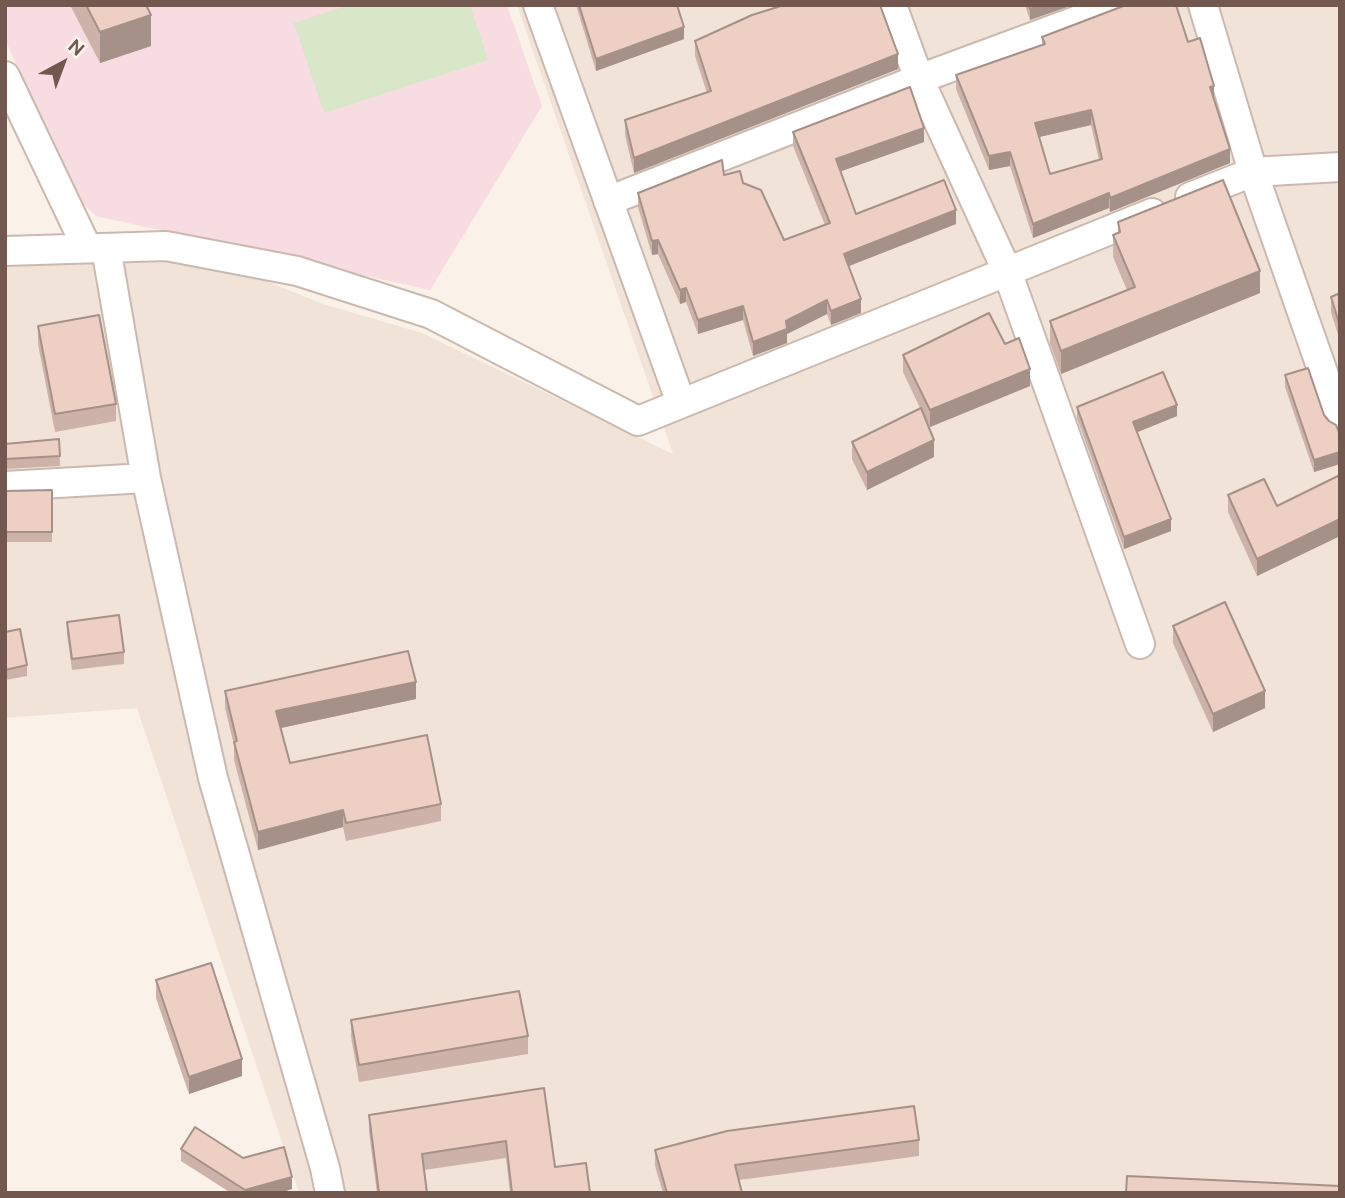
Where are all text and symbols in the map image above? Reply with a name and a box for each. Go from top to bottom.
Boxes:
north arrow [28,28,98,98]
text: N [64,34,89,60]

